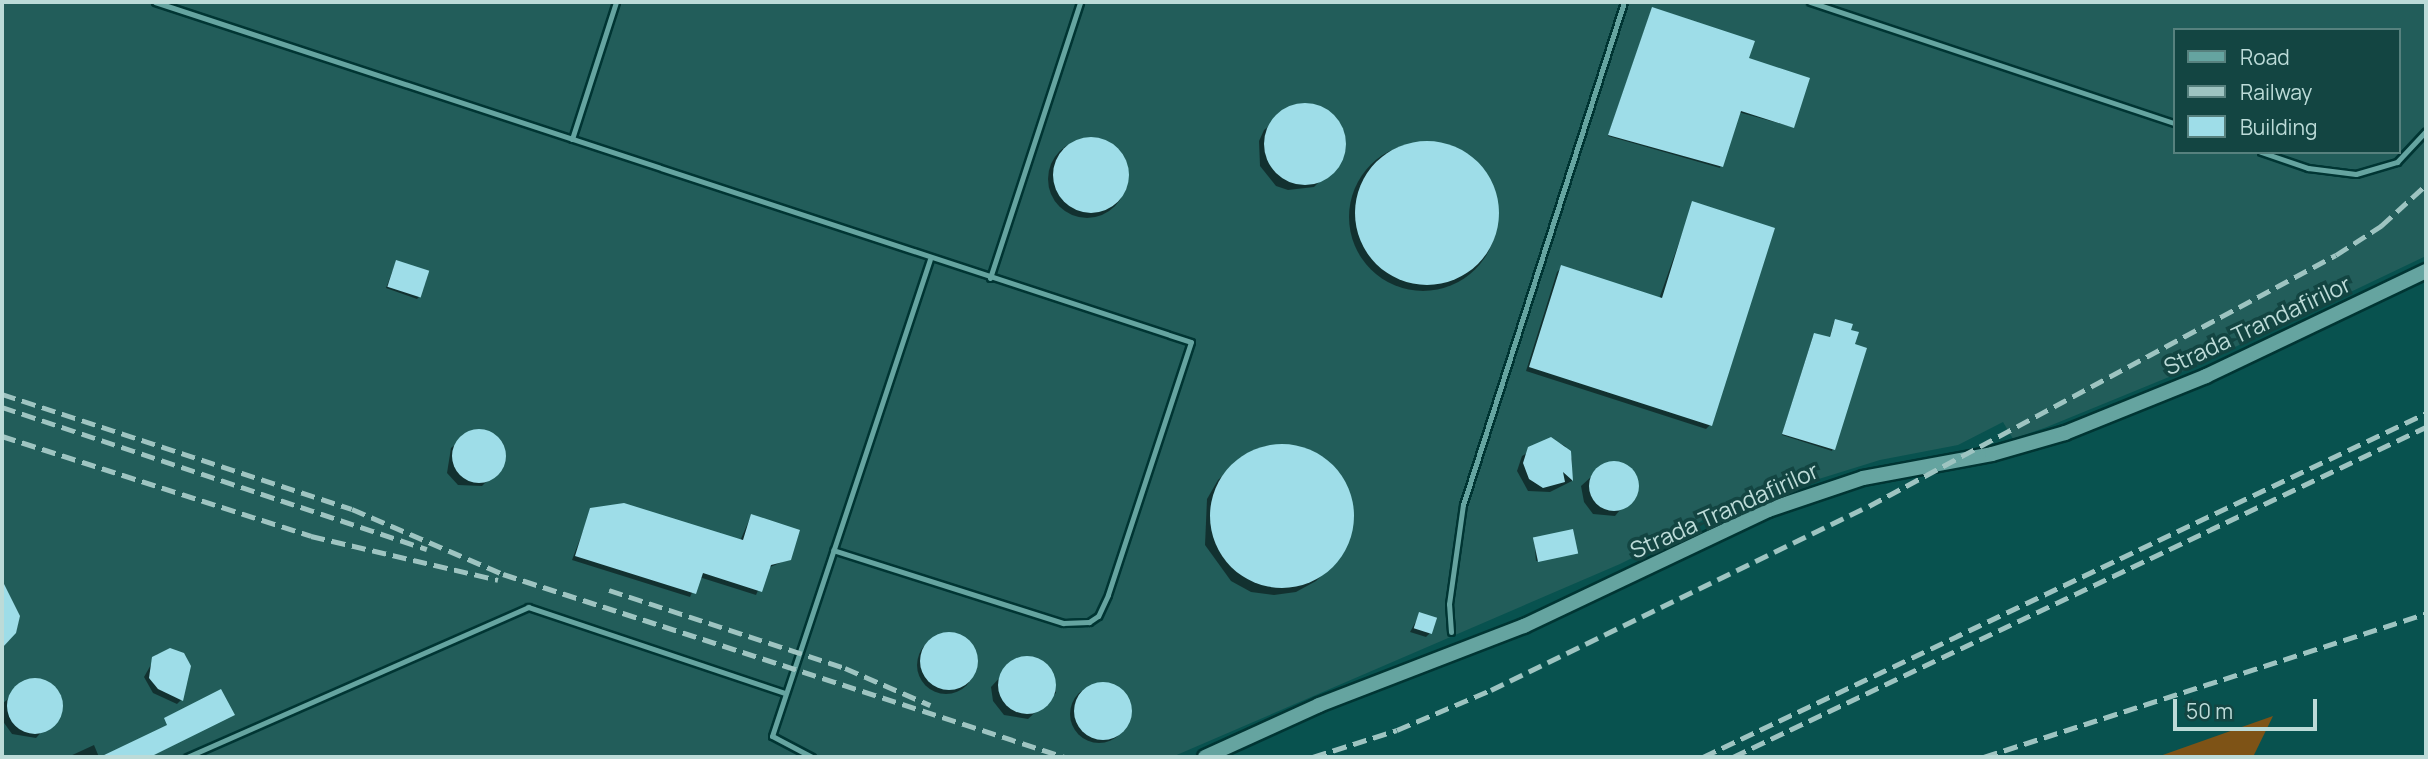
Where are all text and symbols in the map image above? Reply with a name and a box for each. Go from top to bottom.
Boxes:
legend [2172,28,2400,154]
text: Road [2240,43,2290,71]
text: Railway [2240,78,2312,106]
text: Building [2240,113,2317,141]
street label: Strada Trandafirilor [2159,270,2355,380]
street label: Strada Trandafirilor [1626,456,1822,564]
scale bar [2176,686,2320,730]
text: 50 m [2186,697,2233,725]

